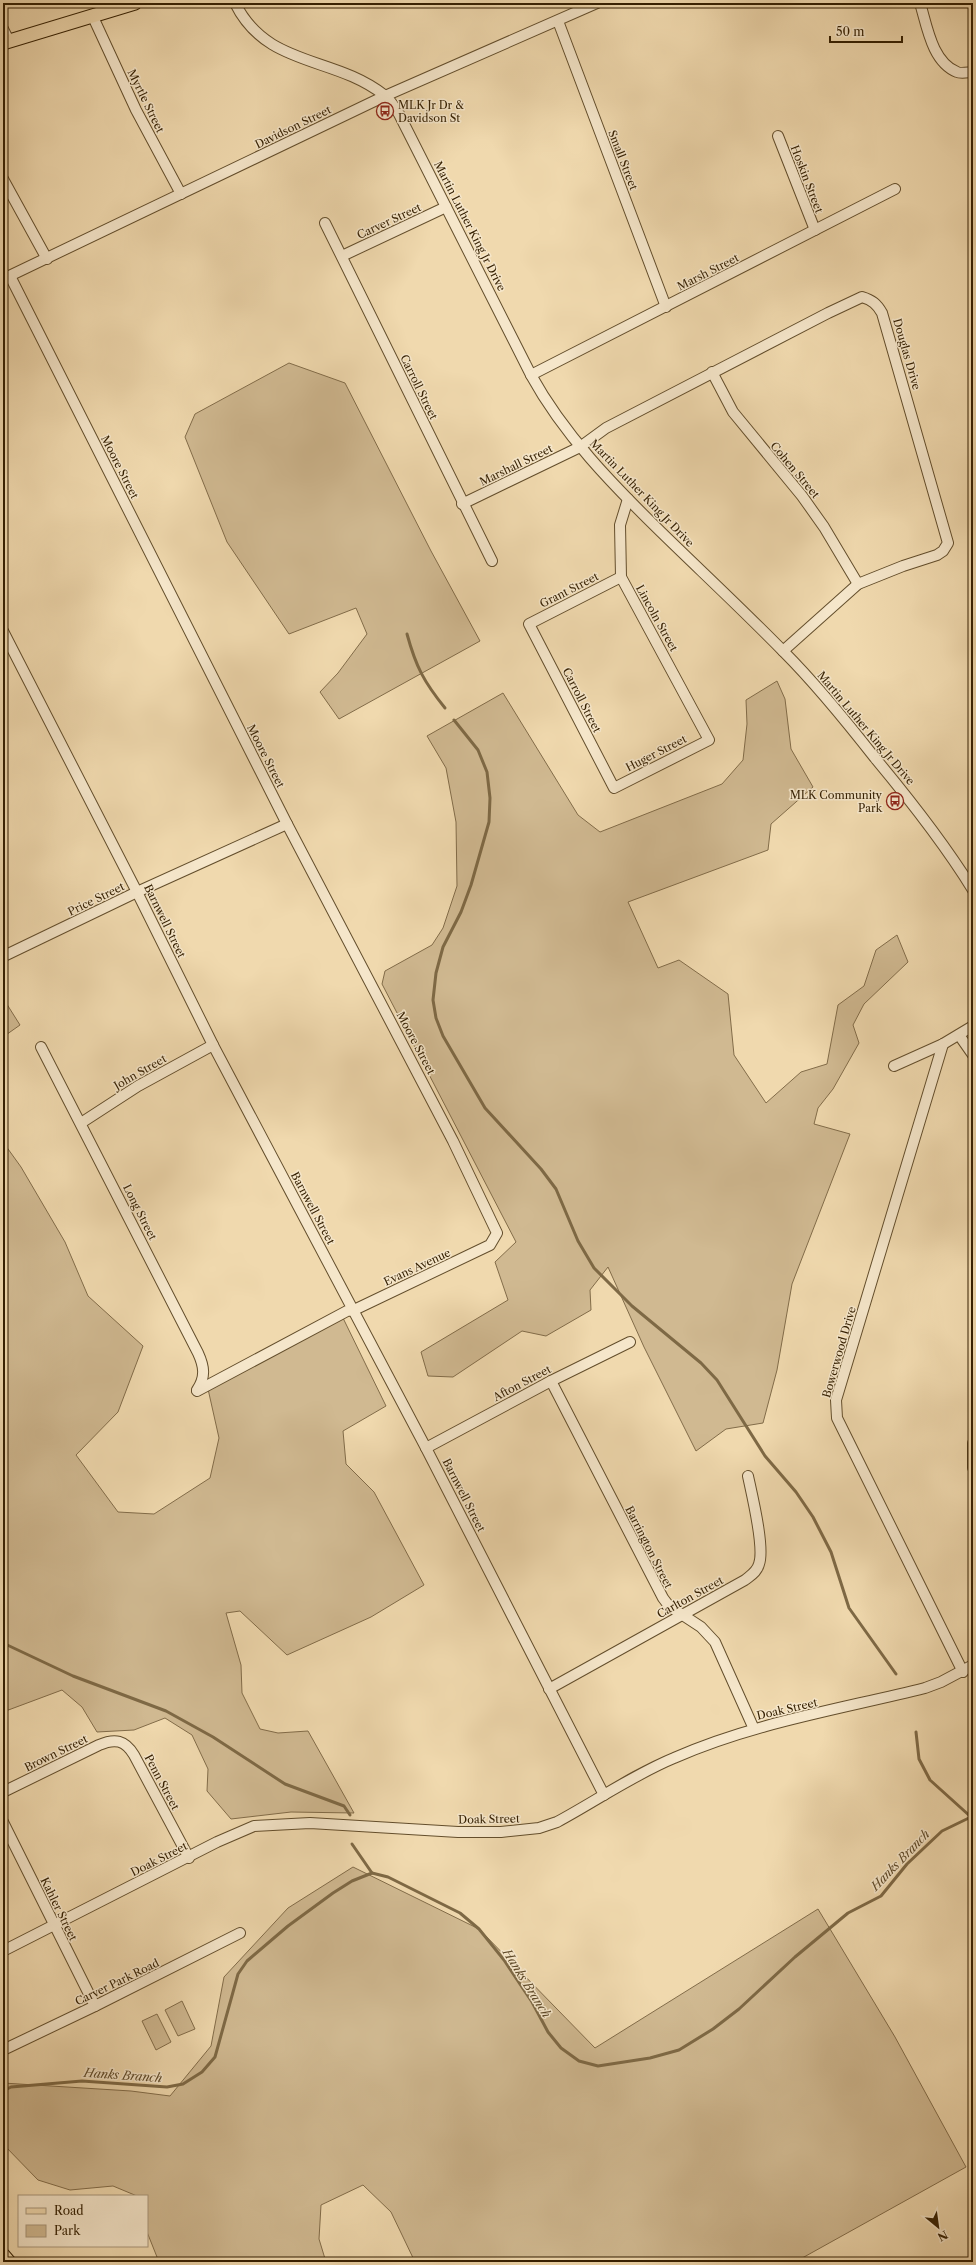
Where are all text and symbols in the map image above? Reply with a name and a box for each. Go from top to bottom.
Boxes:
scale bar [830,18,902,44]
text: 50 m [836,24,865,39]
street label: Myrtle Street [125,67,167,135]
place label: MLK Jr Dr & Davidson St [398,98,464,125]
bus stop icon: MLK Jr Dr & Davidson St [375,101,395,121]
street label: Davidson Street [253,102,333,151]
street label: Small Street [605,128,641,192]
street label: Hoskin Street [788,143,826,215]
street label: Martin Luther King Jr Drive [431,159,509,293]
street label: Carver Street [355,200,423,242]
street label: Marsh Street [675,250,741,294]
street label: Douglas Drive [890,317,924,391]
street label: Carroll Street [397,352,441,422]
street label: Moore Street [98,433,142,501]
street label: Martin Luther King Jr Drive [587,436,697,550]
street label: Cohen Street [767,439,823,501]
street label: Marshall Street [477,441,555,489]
street label: Grant Street [537,569,601,611]
street label: Lincoln Street [633,582,681,654]
street label: Carroll Street [560,665,604,735]
street label: Martin Luther King Jr Drive [814,668,918,788]
street label: Moore Street [244,722,288,790]
street label: Huger Street [623,732,689,774]
place label: MLK Community Park [790,788,883,815]
bus stop icon: MLK Community Park [885,791,905,811]
street label: Price Street [65,879,127,919]
street label: Barnwell Street [141,882,189,960]
street label: Moore Street [394,1009,438,1077]
street label: John Street [109,1051,169,1094]
street label: Barnwell Street [288,1169,338,1247]
street label: Long Street [120,1182,160,1242]
street label: Evans Avenue [381,1245,453,1289]
street label: Bowerwood Drive [819,1305,859,1399]
street label: Afton Street [490,1362,553,1405]
street label: Barnwell Street [440,1456,489,1534]
street label: Barrington Street [622,1504,676,1591]
street label: Carlton Street [654,1573,726,1621]
street label: Doak Street [755,1695,819,1723]
street label: Brown Street [22,1732,90,1774]
street label: Penn Street [141,1752,183,1812]
street label: Doak Street [458,1811,520,1827]
water label: Hanks Branch [867,1826,933,1894]
street label: Doak Street [128,1839,190,1879]
street label: Kahler Street [38,1875,81,1943]
water label: Hanks Branch [499,1945,554,2020]
street label: Carver Park Road [73,1955,162,2008]
water label: Hanks Branch [82,2065,163,2085]
legend [18,2195,148,2247]
text: Road [54,2203,84,2218]
north arrow [918,2207,958,2247]
text: Park [54,2223,81,2238]
text: N [935,2227,950,2244]

